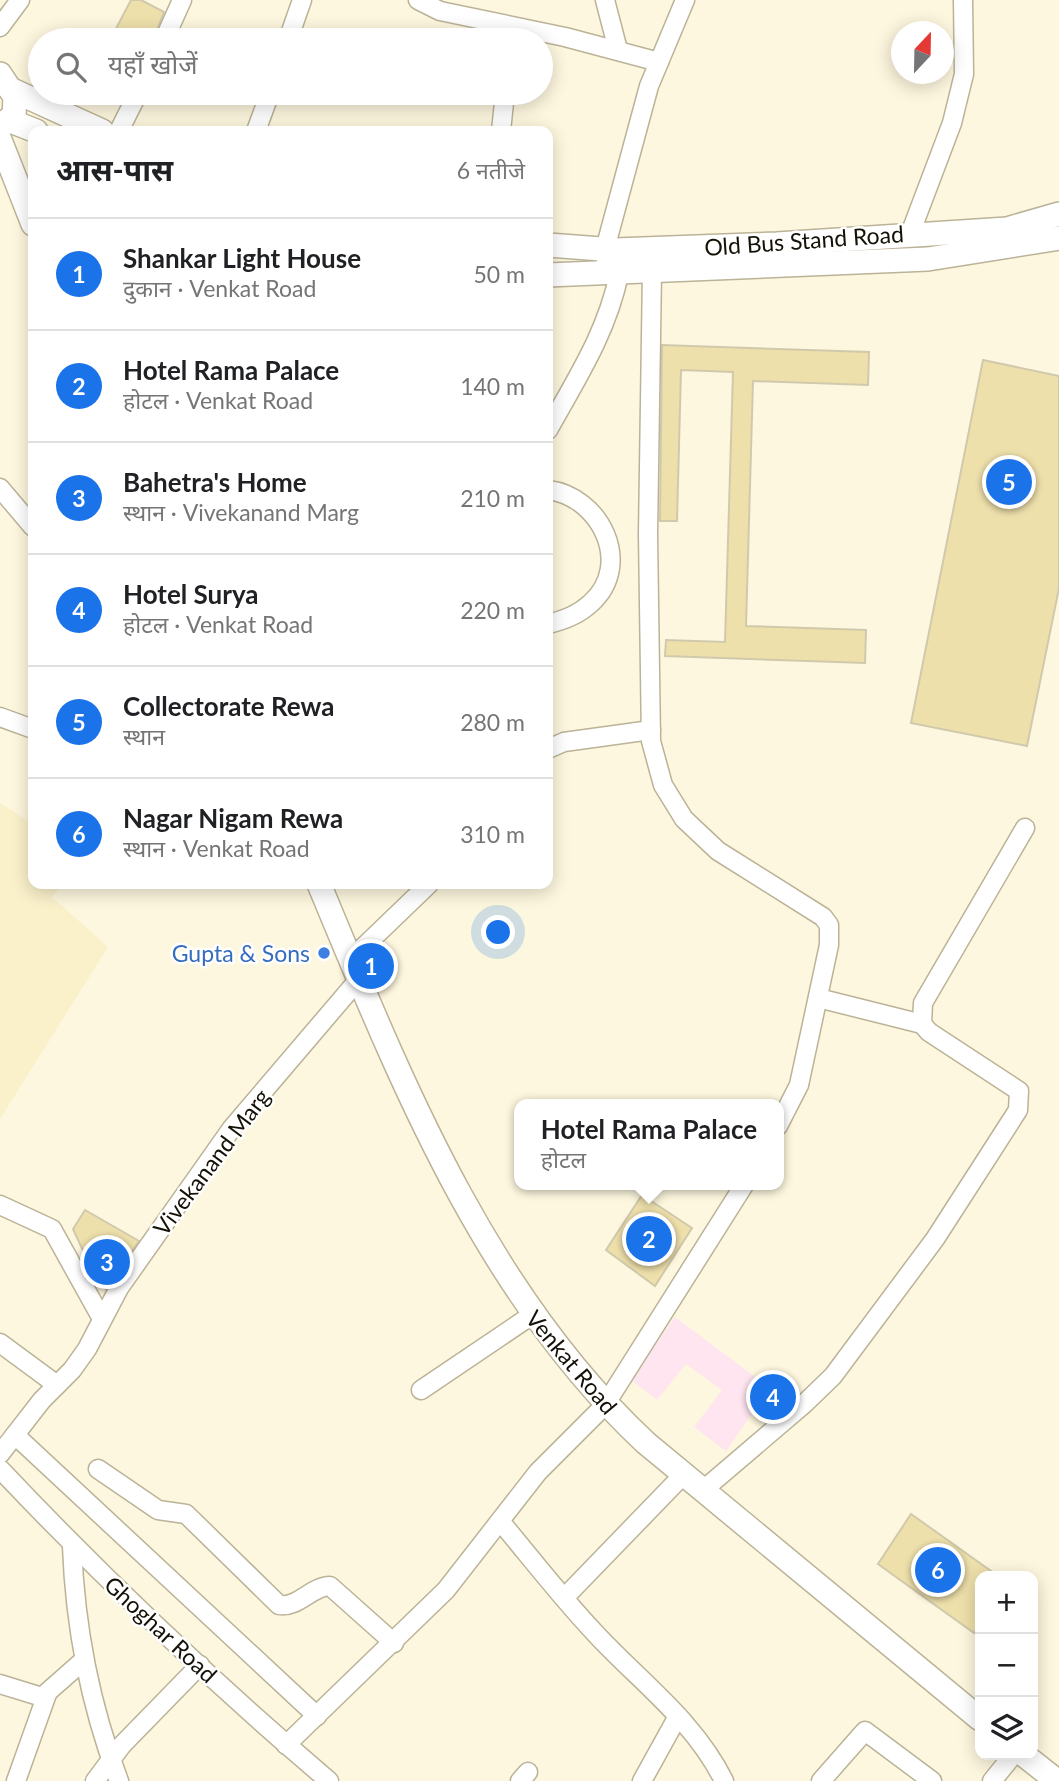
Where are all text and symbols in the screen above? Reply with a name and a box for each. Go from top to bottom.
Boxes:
north arrow [891,21,954,84]
search box [28,28,553,105]
icon: search [52,48,90,86]
text: यहाँ खोजें [108,48,198,80]
text: आस-पास [56,151,173,187]
text: 6 नतीजे [457,156,525,184]
street label: Old Bus Stand Road [703,219,905,261]
text: Shankar Light House [123,242,361,274]
text: 1 [72,260,86,288]
text: 50 m [474,260,525,288]
text: दुकान · Venkat Road [123,274,316,302]
text: Hotel Rama Palace [123,354,339,386]
text: 2 [72,372,86,400]
text: 140 m [460,372,525,400]
text: होटल · Venkat Road [123,386,313,414]
pin: 5 [986,456,1032,508]
text: Bahetra's Home [123,466,307,498]
text: 3 [72,484,86,512]
text: 210 m [460,484,525,512]
text: स्थान · Vivekanand Marg [123,498,359,526]
text: Hotel Surya [123,578,259,610]
text: 4 [72,596,86,624]
text: 220 m [460,596,525,624]
text: होटल · Venkat Road [123,610,313,638]
text: Collectorate Rewa [123,690,334,722]
text: 5 [72,708,86,736]
text: 280 m [460,708,525,736]
text: स्थान [123,722,165,750]
text: Nagar Nigam Rewa [123,802,343,834]
text: 6 [72,820,86,848]
text: 310 m [460,820,525,848]
text: स्थान · Venkat Road [123,834,310,862]
your location [481,915,515,949]
place label: Gupta & Sons [172,939,310,967]
pin: 1 [348,940,394,992]
marker: Gupta & Sons [316,945,332,961]
street label: Vivekanand Marg [147,1083,275,1241]
popup [514,1099,784,1190]
text: Hotel Rama Palace [541,1113,757,1145]
text: होटल [541,1145,586,1173]
pin: 2 [626,1213,672,1265]
pin: 3 [84,1236,130,1288]
street label: Venkat Road [520,1304,624,1420]
pin: 4 [750,1371,796,1423]
pin: 6 [915,1544,961,1596]
street label: Ghoghar Road [99,1570,223,1688]
map controls [975,1571,1038,1760]
button: + [975,1571,1038,1634]
button: − [975,1634,1038,1697]
button: layers [975,1697,1038,1760]

